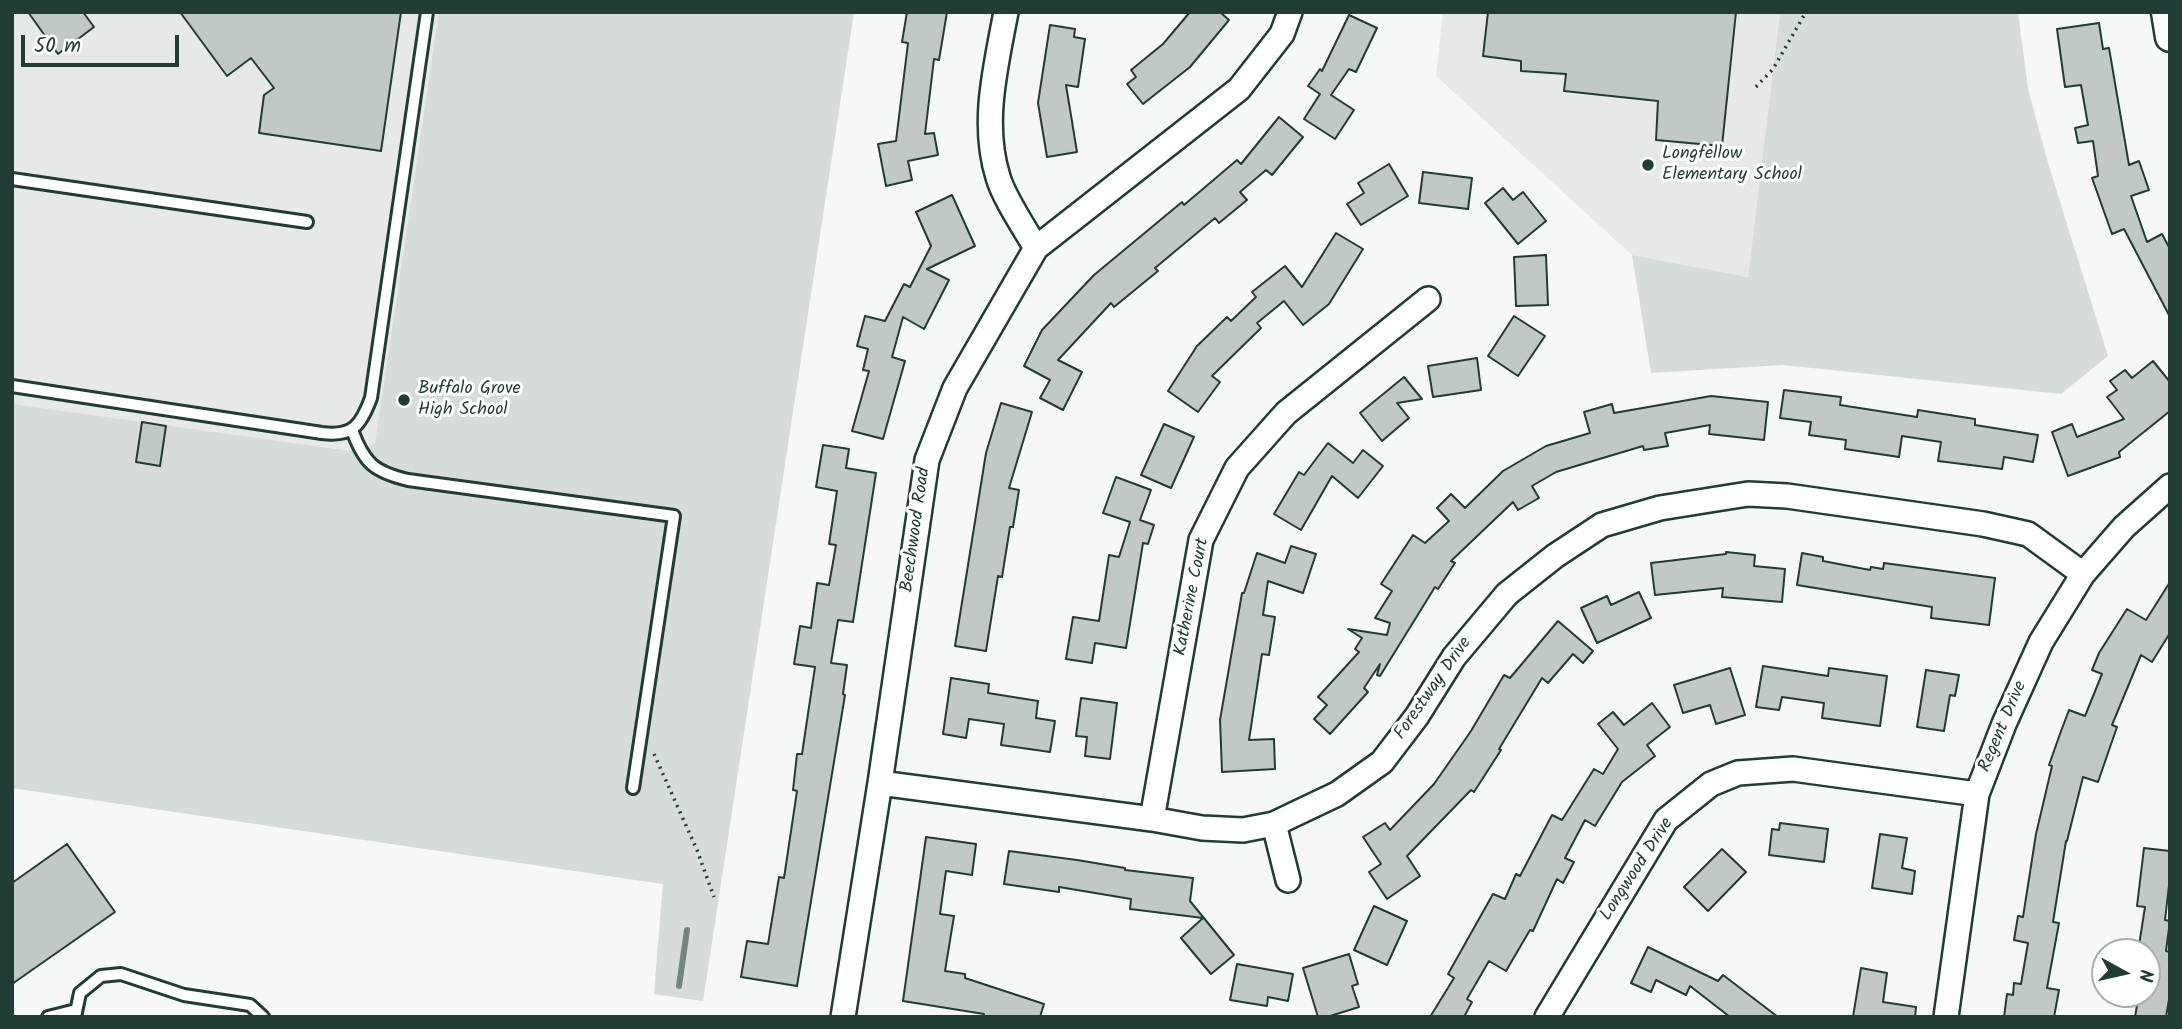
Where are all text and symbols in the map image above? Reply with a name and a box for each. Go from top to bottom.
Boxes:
scale bar [24,21,182,65]
text: 50 m [34,30,81,63]
place label: Longfellow Elementary School [1662,144,1802,186]
marker: Longfellow Elementary School [1640,157,1656,173]
place label: Buffalo Grove High School [418,379,521,422]
marker: Buffalo Grove High School [396,392,412,408]
street label: Beechwood Road [898,466,936,594]
street label: Katherine Court [1171,536,1215,658]
street label: Forestway Drive [1391,634,1477,744]
street label: Regent Drive [1975,678,2033,776]
street label: Longwood Drive [1597,815,1679,925]
north arrow [2091,938,2161,1008]
text: N [2129,968,2161,984]

